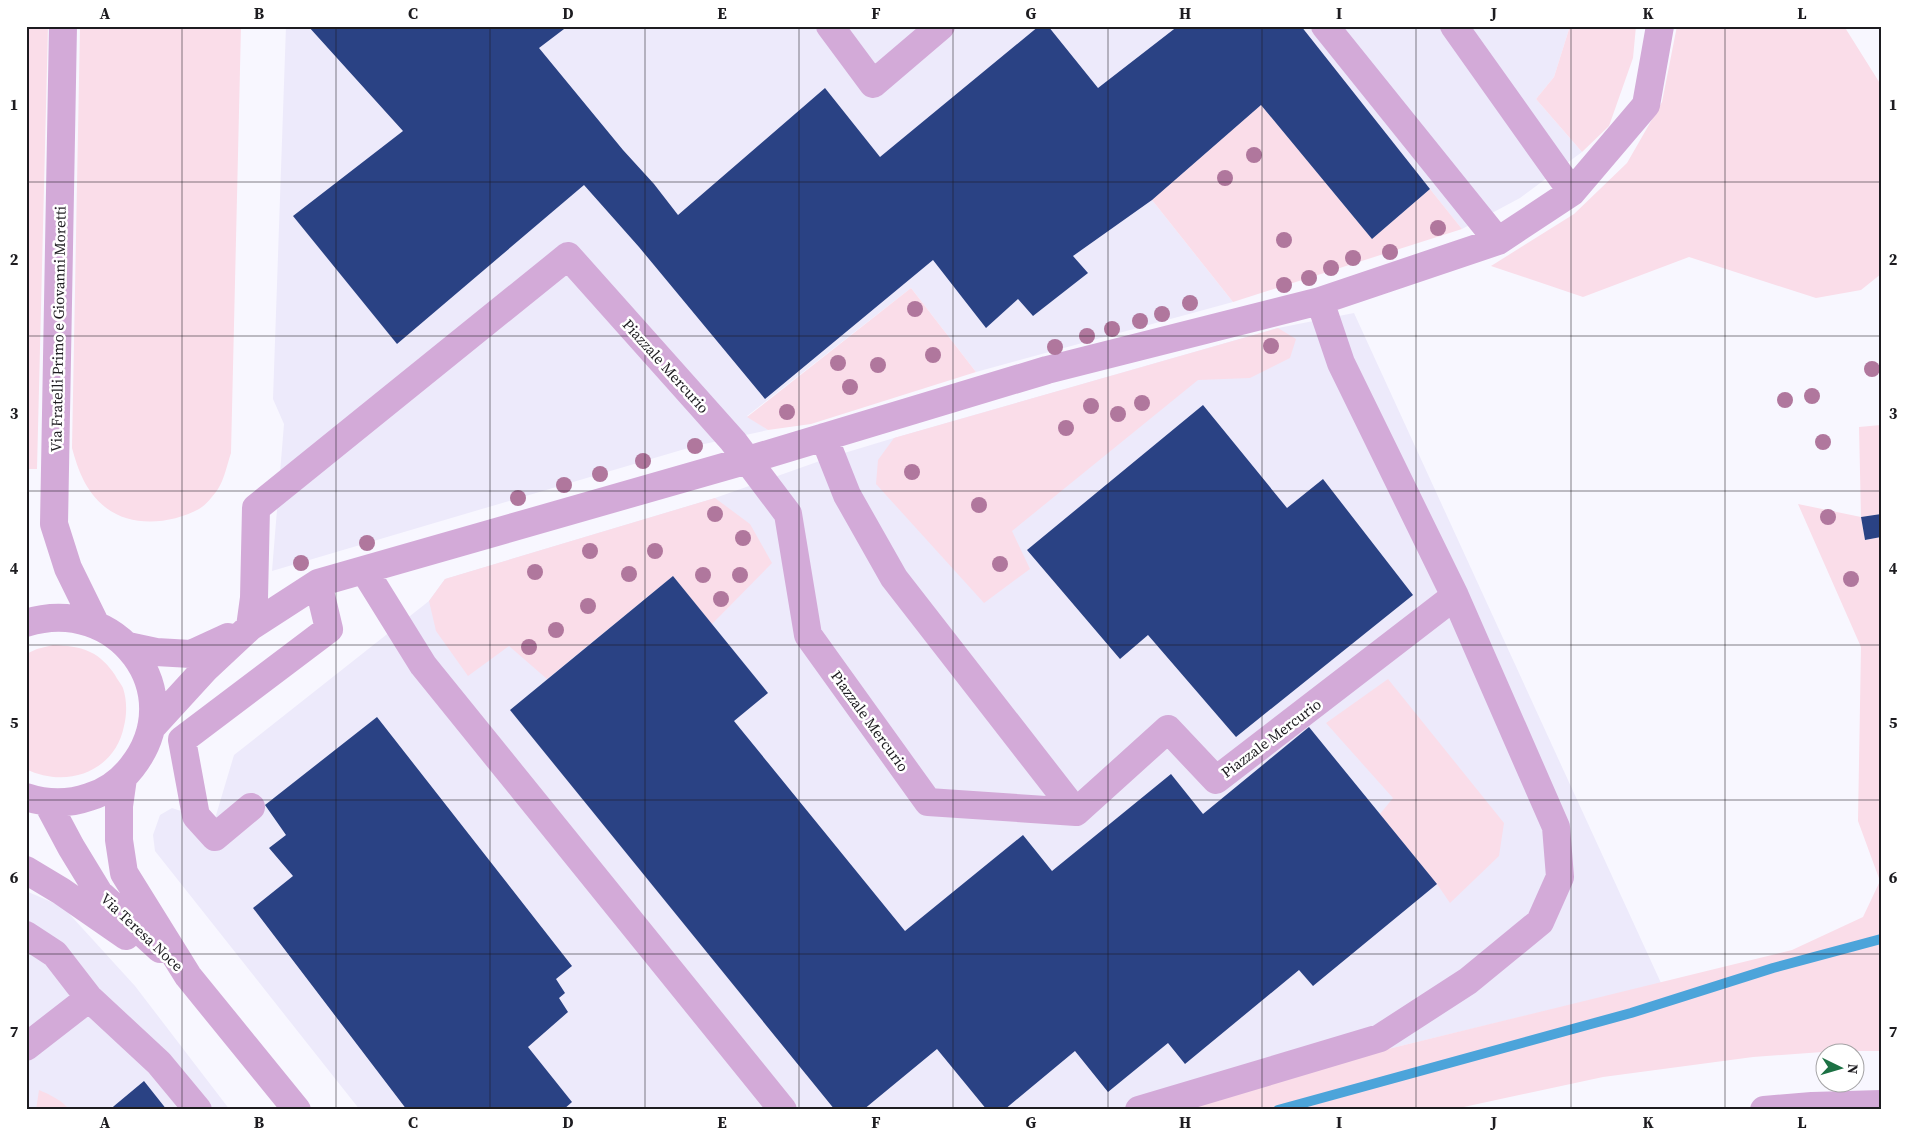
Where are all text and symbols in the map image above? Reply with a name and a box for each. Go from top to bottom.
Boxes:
text: A [100,2,111,24]
text: B [254,2,265,24]
text: C [408,2,418,24]
text: D [562,2,574,24]
text: E [717,2,727,24]
text: F [871,2,881,24]
text: G [1026,2,1037,24]
text: H [1179,2,1191,24]
text: I [1336,2,1342,24]
text: J [1490,2,1497,24]
text: K [1642,2,1654,24]
text: L [1797,2,1807,24]
text: 1 [10,93,18,115]
text: 1 [1889,93,1897,115]
street label: Via Fratelli Primo e Giovanni Moretti [45,206,71,452]
text: 2 [10,248,19,270]
text: 2 [1889,248,1898,270]
street label: Piazzale Mercurio [618,314,714,418]
text: 3 [10,402,19,424]
text: 3 [1889,402,1898,424]
text: 4 [10,557,19,579]
text: 4 [1889,557,1898,579]
street label: Piazzale Mercurio [826,666,914,776]
street label: Piazzale Mercurio [1217,693,1325,783]
text: 5 [10,711,19,733]
text: 5 [1889,711,1898,733]
text: 6 [10,866,19,888]
text: 6 [1889,866,1898,888]
street label: Via Teresa Noce [96,888,188,976]
text: 7 [10,1020,19,1042]
text: 7 [1889,1020,1898,1042]
north arrow [1814,1044,1864,1094]
text: N [1843,1063,1863,1075]
text: A [100,1111,111,1133]
text: B [254,1111,265,1133]
text: C [408,1111,418,1133]
text: D [562,1111,574,1133]
text: E [717,1111,727,1133]
text: F [871,1111,881,1133]
text: G [1026,1111,1037,1133]
text: H [1179,1111,1191,1133]
text: I [1336,1111,1342,1133]
text: J [1490,1111,1497,1133]
text: K [1642,1111,1654,1133]
text: L [1797,1111,1807,1133]

